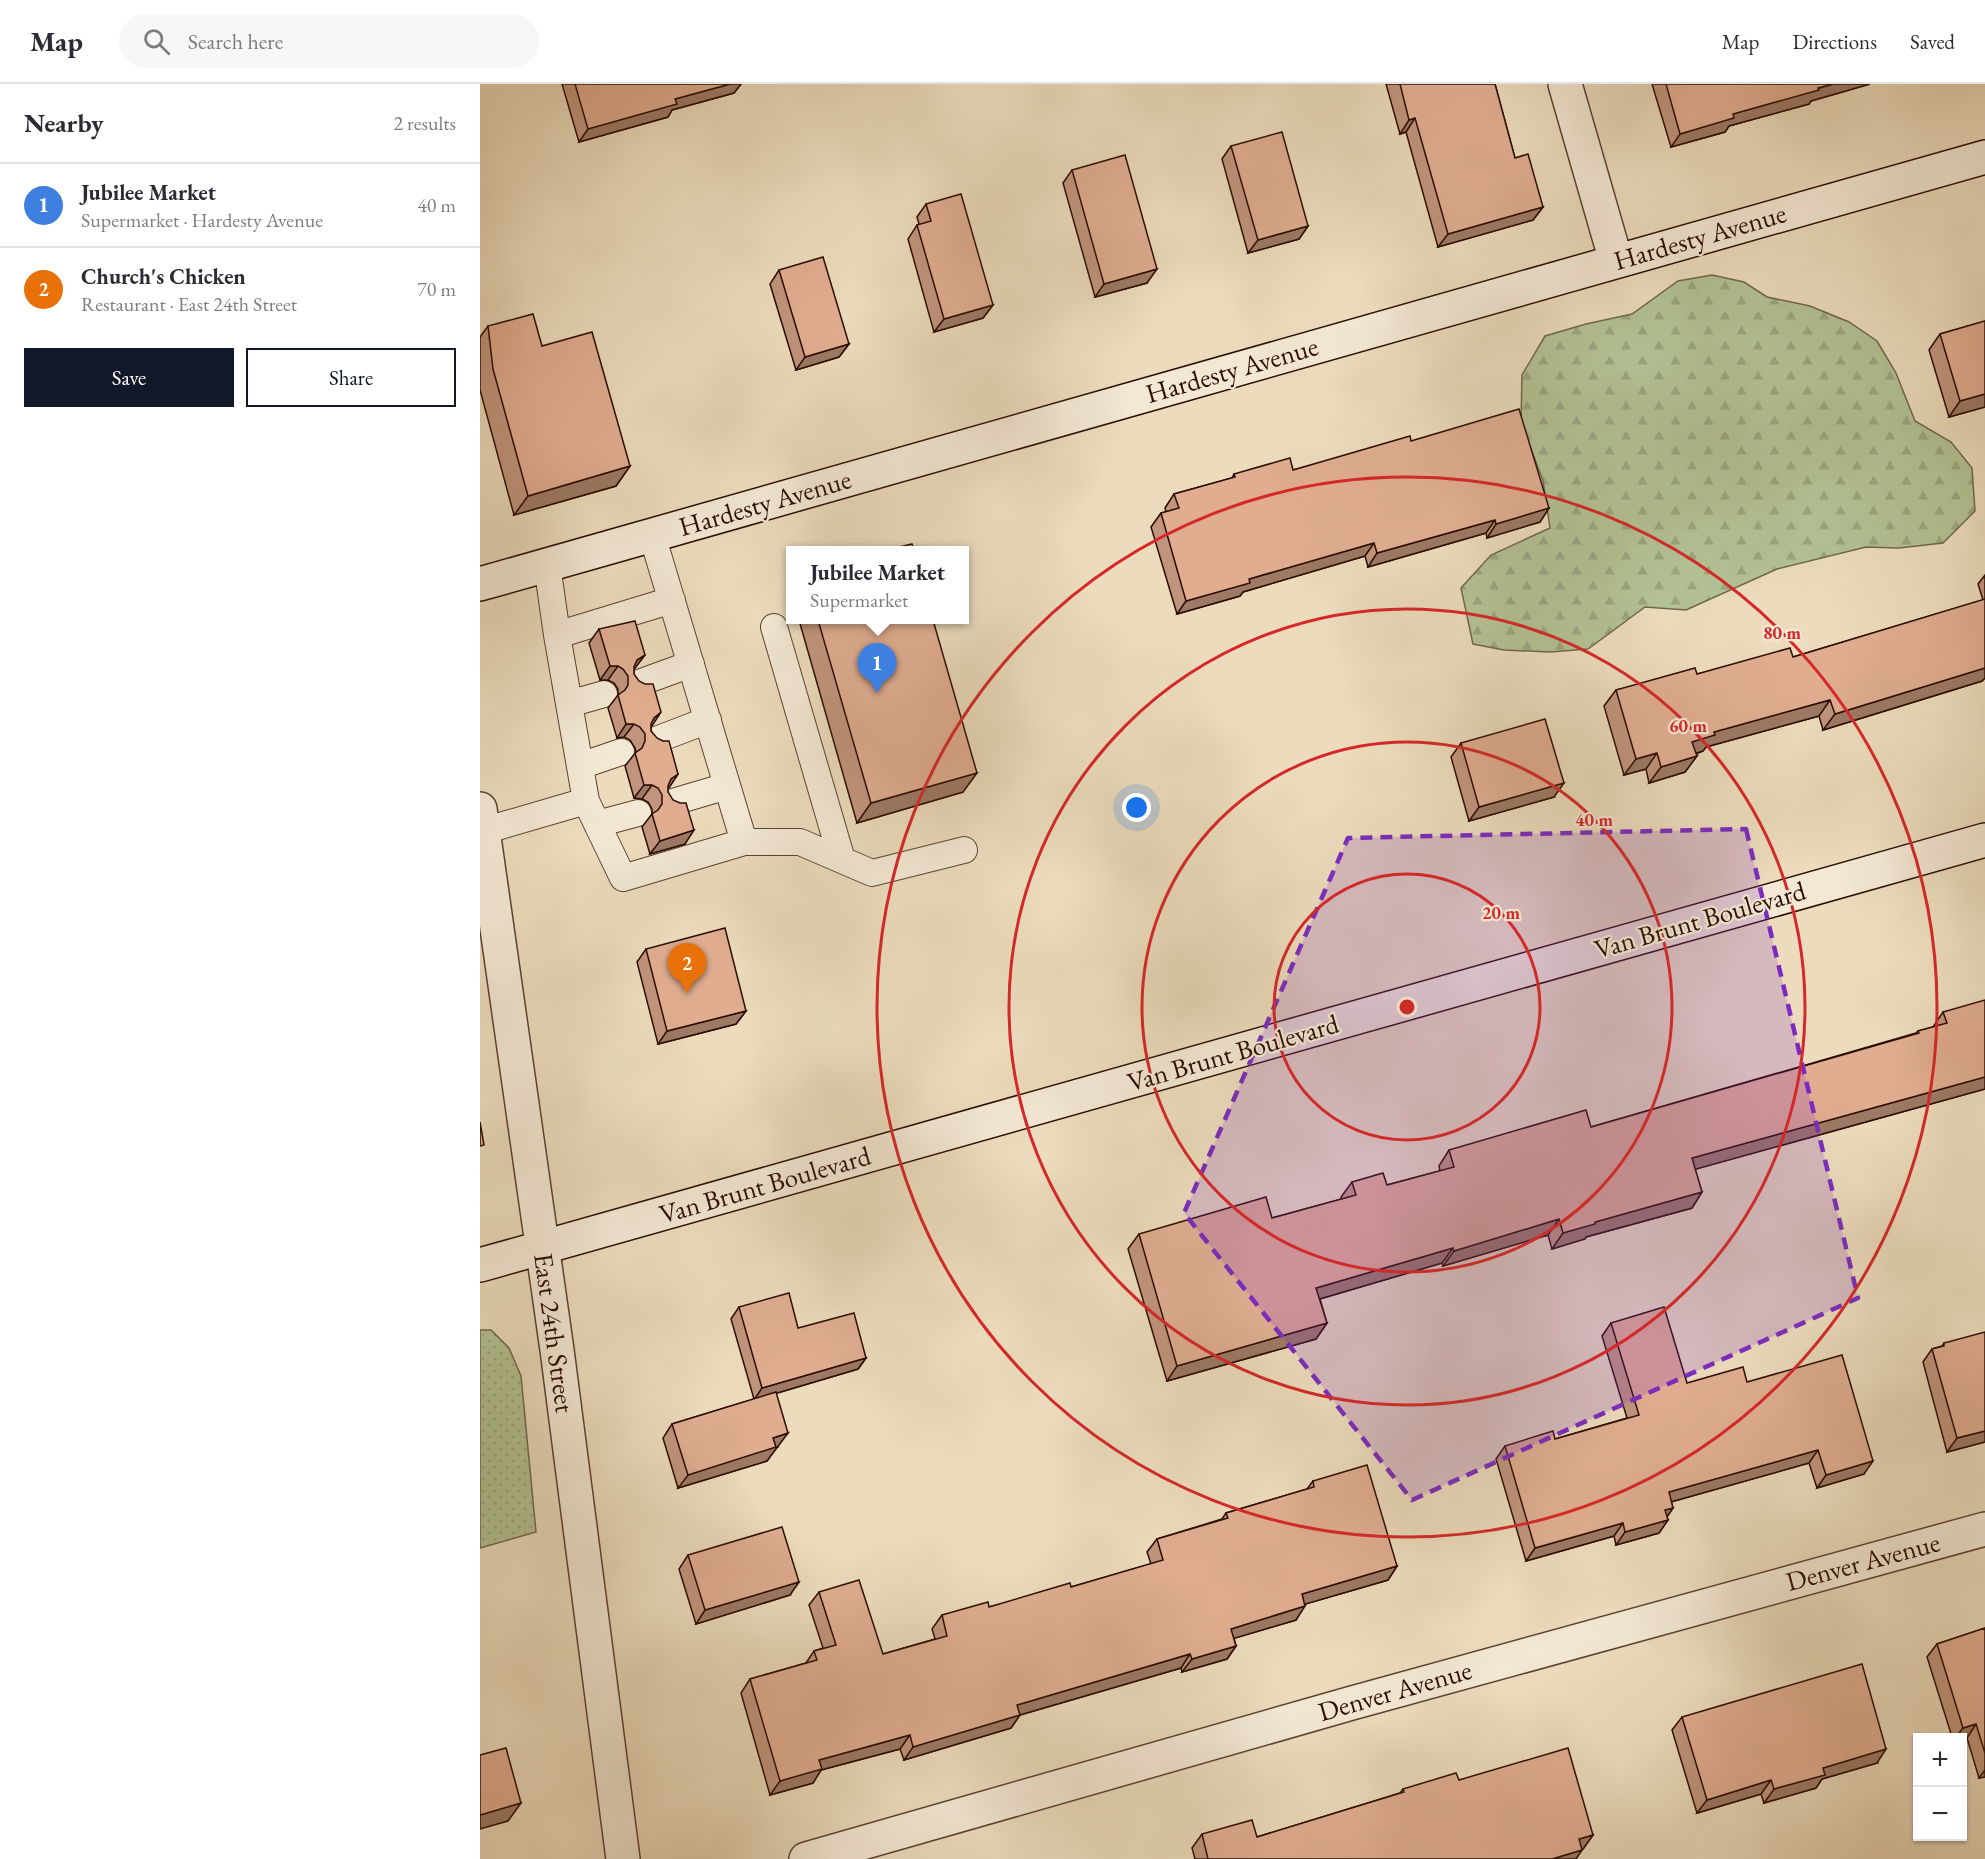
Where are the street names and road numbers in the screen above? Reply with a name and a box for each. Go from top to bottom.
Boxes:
street label: Hardesty Avenue [1610,195,1790,278]
street label: Hardesty Avenue [1142,328,1322,411]
street label: Hardesty Avenue [675,461,855,544]
street label: Van Brunt Boulevard [1590,873,1810,966]
street label: Van Brunt Boulevard [1123,1006,1343,1099]
street label: Van Brunt Boulevard [655,1138,875,1231]
street label: East 24th Street [526,1251,583,1416]
street label: Denver Avenue [1782,1524,1944,1599]
street label: Denver Avenue [1314,1652,1476,1729]

